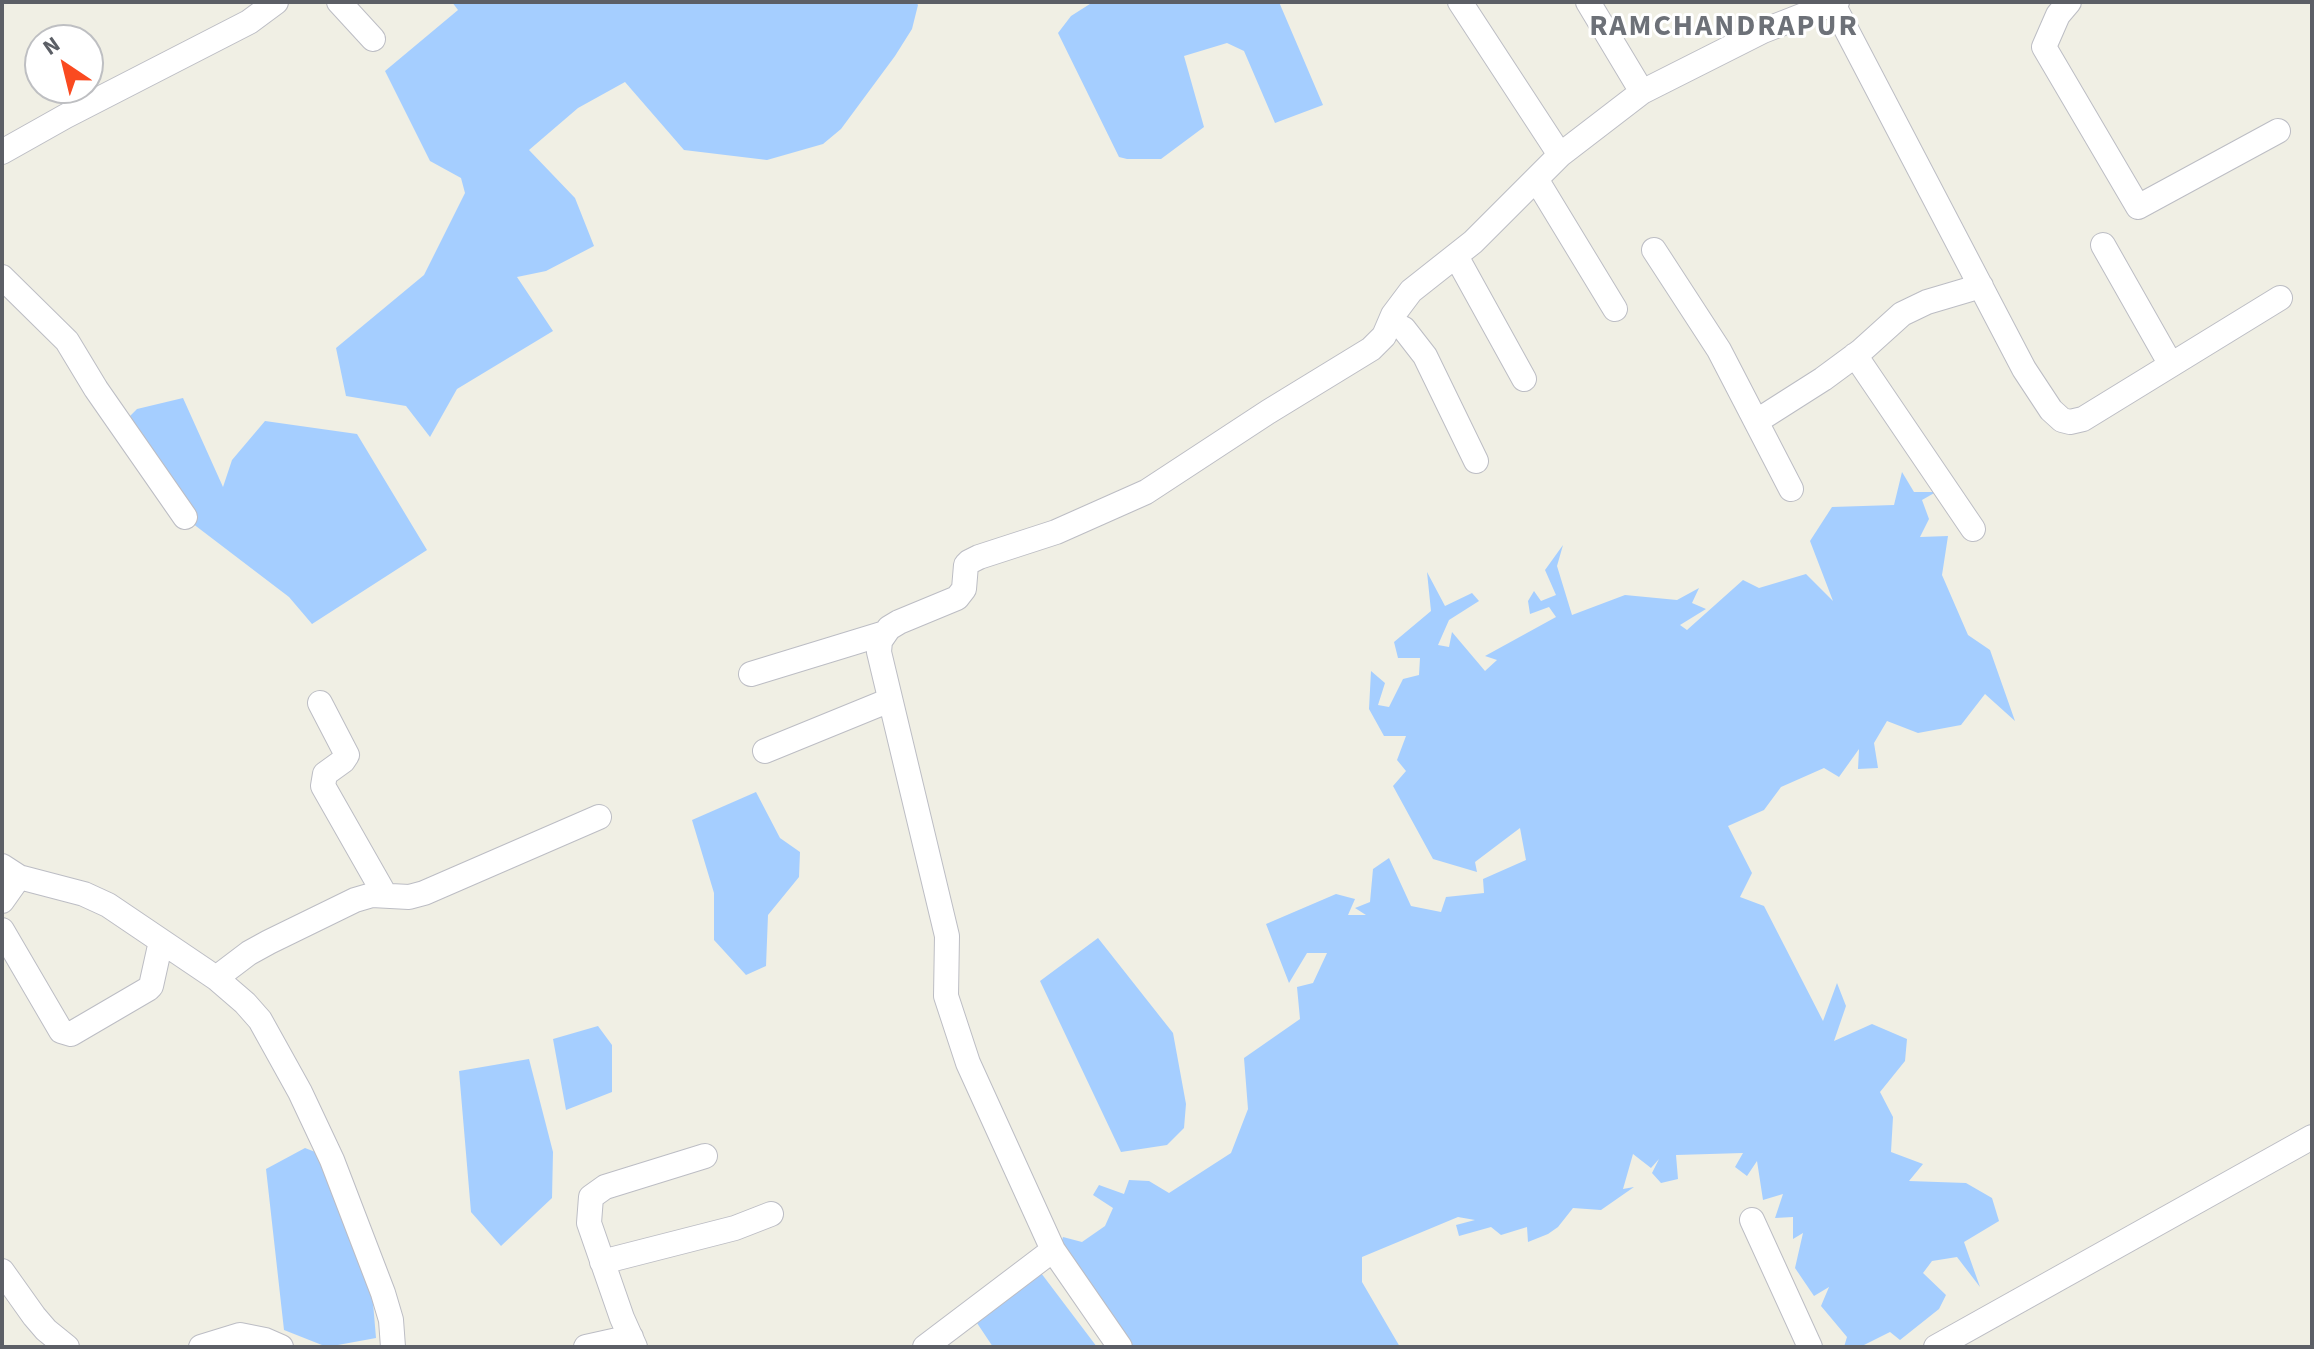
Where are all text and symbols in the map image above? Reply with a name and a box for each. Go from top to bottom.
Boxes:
district label: RAMCHANDRAPUR [1589,10,1859,46]
north arrow [24,24,104,104]
text: N [36,29,67,63]

